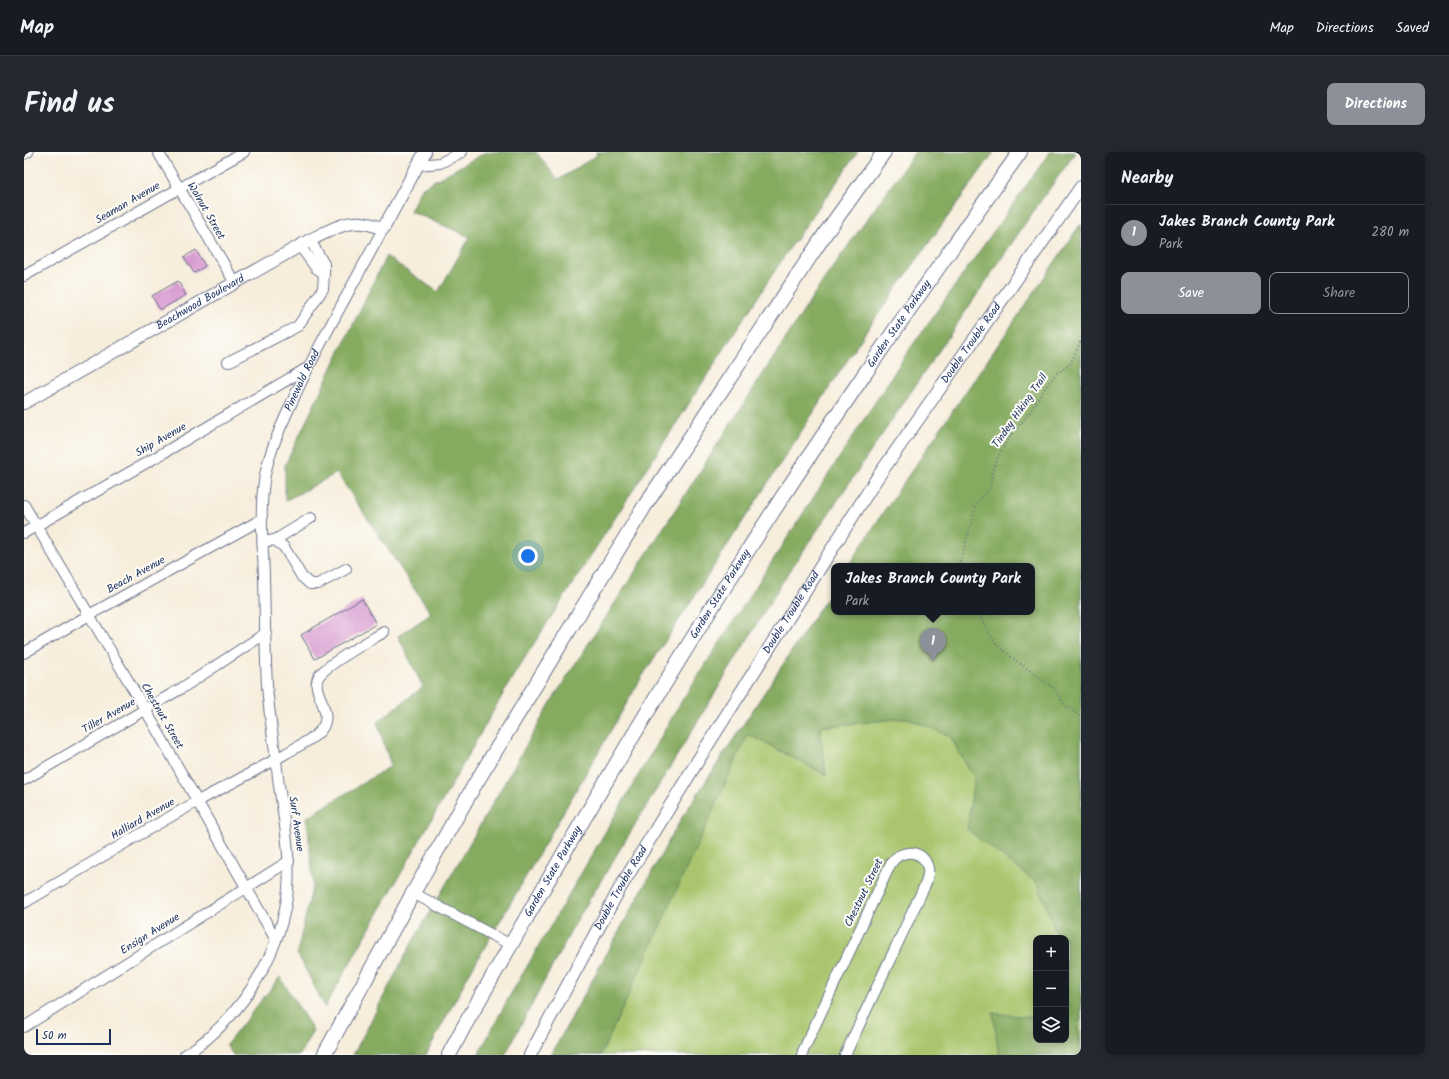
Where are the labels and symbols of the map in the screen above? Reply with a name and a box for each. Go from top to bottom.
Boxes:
street label: Seaman Avenue [92,177,164,229]
street label: Walnut Street [182,179,230,244]
street label: Beachwood Boulevard [153,270,248,335]
street label: Garden State Parkway [863,276,936,371]
street label: Double Trouble Road [937,299,1006,387]
street label: Pinewald Road [280,346,325,414]
street label: Tindey Hiking Trail [987,370,1053,452]
street label: Ship Avenue [132,418,190,462]
street label: Garden State Parkway [685,545,756,642]
your location [518,546,538,566]
street label: Beach Avenue [103,551,169,599]
street label: Double Trouble Road [758,567,825,658]
pin: 1 [920,628,946,661]
street label: Chestnut Street [136,679,189,753]
street label: Tiller Avenue [79,693,139,739]
street label: Halliard Avenue [107,793,179,845]
street label: Surf Avenue [283,795,309,853]
street label: Garden State Parkway [520,822,587,921]
street label: Double Trouble Road [590,842,653,934]
street label: Chestnut Street [840,855,889,930]
street label: Ensign Avenue [117,908,183,960]
scale bar [36,1027,111,1046]

